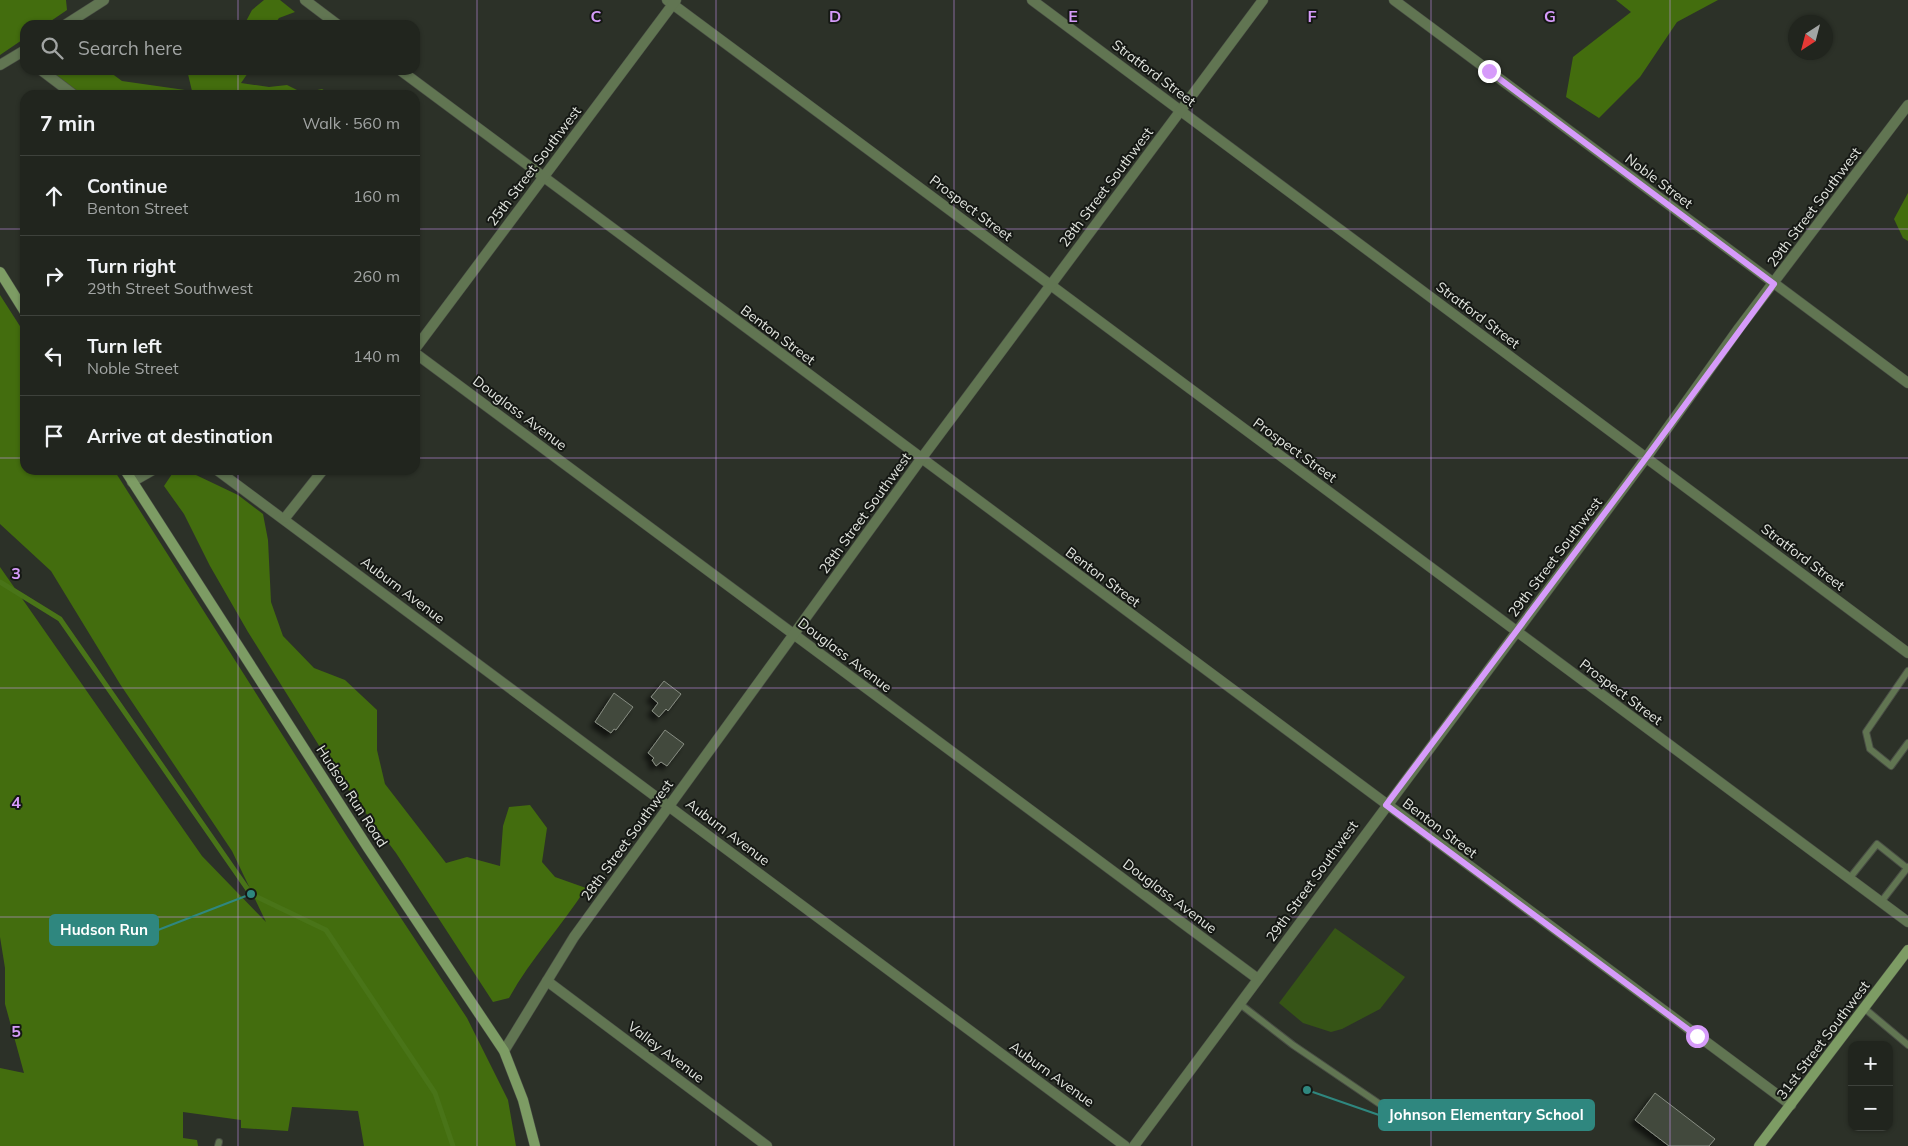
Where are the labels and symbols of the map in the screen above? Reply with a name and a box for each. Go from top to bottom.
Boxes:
text: C [591,6,602,26]
text: D [829,6,841,26]
text: E [1068,6,1078,26]
text: F [1307,6,1317,26]
text: G [1544,6,1556,26]
north arrow [1788,15,1833,60]
street label: Stratford Street [1109,36,1200,110]
route end [1478,60,1501,83]
street label: 25th Street Southwest [483,103,585,229]
street label: 28th Street Southwest [1055,124,1157,250]
street label: 29th Street Southwest [1763,144,1865,270]
street label: Noble Street [1622,150,1697,212]
street label: Prospect Street [926,171,1016,245]
street label: Stratford Street [1433,278,1524,352]
street label: Benton Street [737,301,819,369]
street label: Douglass Avenue [469,372,571,454]
street label: Prospect Street [1250,414,1340,486]
street label: 28th Street Southwest [815,449,915,577]
street label: 29th Street Southwest [1504,494,1606,620]
street label: Stratford Street [1758,520,1849,594]
street label: Benton Street [1062,543,1144,611]
street label: Auburn Avenue [357,553,449,627]
text: 3 [11,563,21,583]
street label: Douglass Avenue [794,614,896,696]
street label: Prospect Street [1576,655,1666,729]
street label: Hudson Run Road [312,742,392,850]
street label: 28th Street Southwest [577,776,677,904]
text: 4 [11,792,21,812]
street label: Benton Street [1399,794,1481,862]
street label: Auburn Avenue [682,795,774,869]
street label: 29th Street Southwest [1262,817,1362,945]
street label: Douglass Avenue [1119,855,1221,937]
callout: Hudson Run [50,915,158,945]
text: Hudson Run [60,920,148,939]
street label: 31st Street Southwest [1773,977,1874,1103]
street label: Valley Avenue [624,1017,708,1087]
text: 5 [11,1021,21,1041]
route start [1686,1025,1709,1048]
street label: Auburn Avenue [1006,1037,1098,1111]
callout: Johnson Elementary School [1379,1100,1594,1130]
text: Johnson Elementary School [1388,1105,1584,1124]

